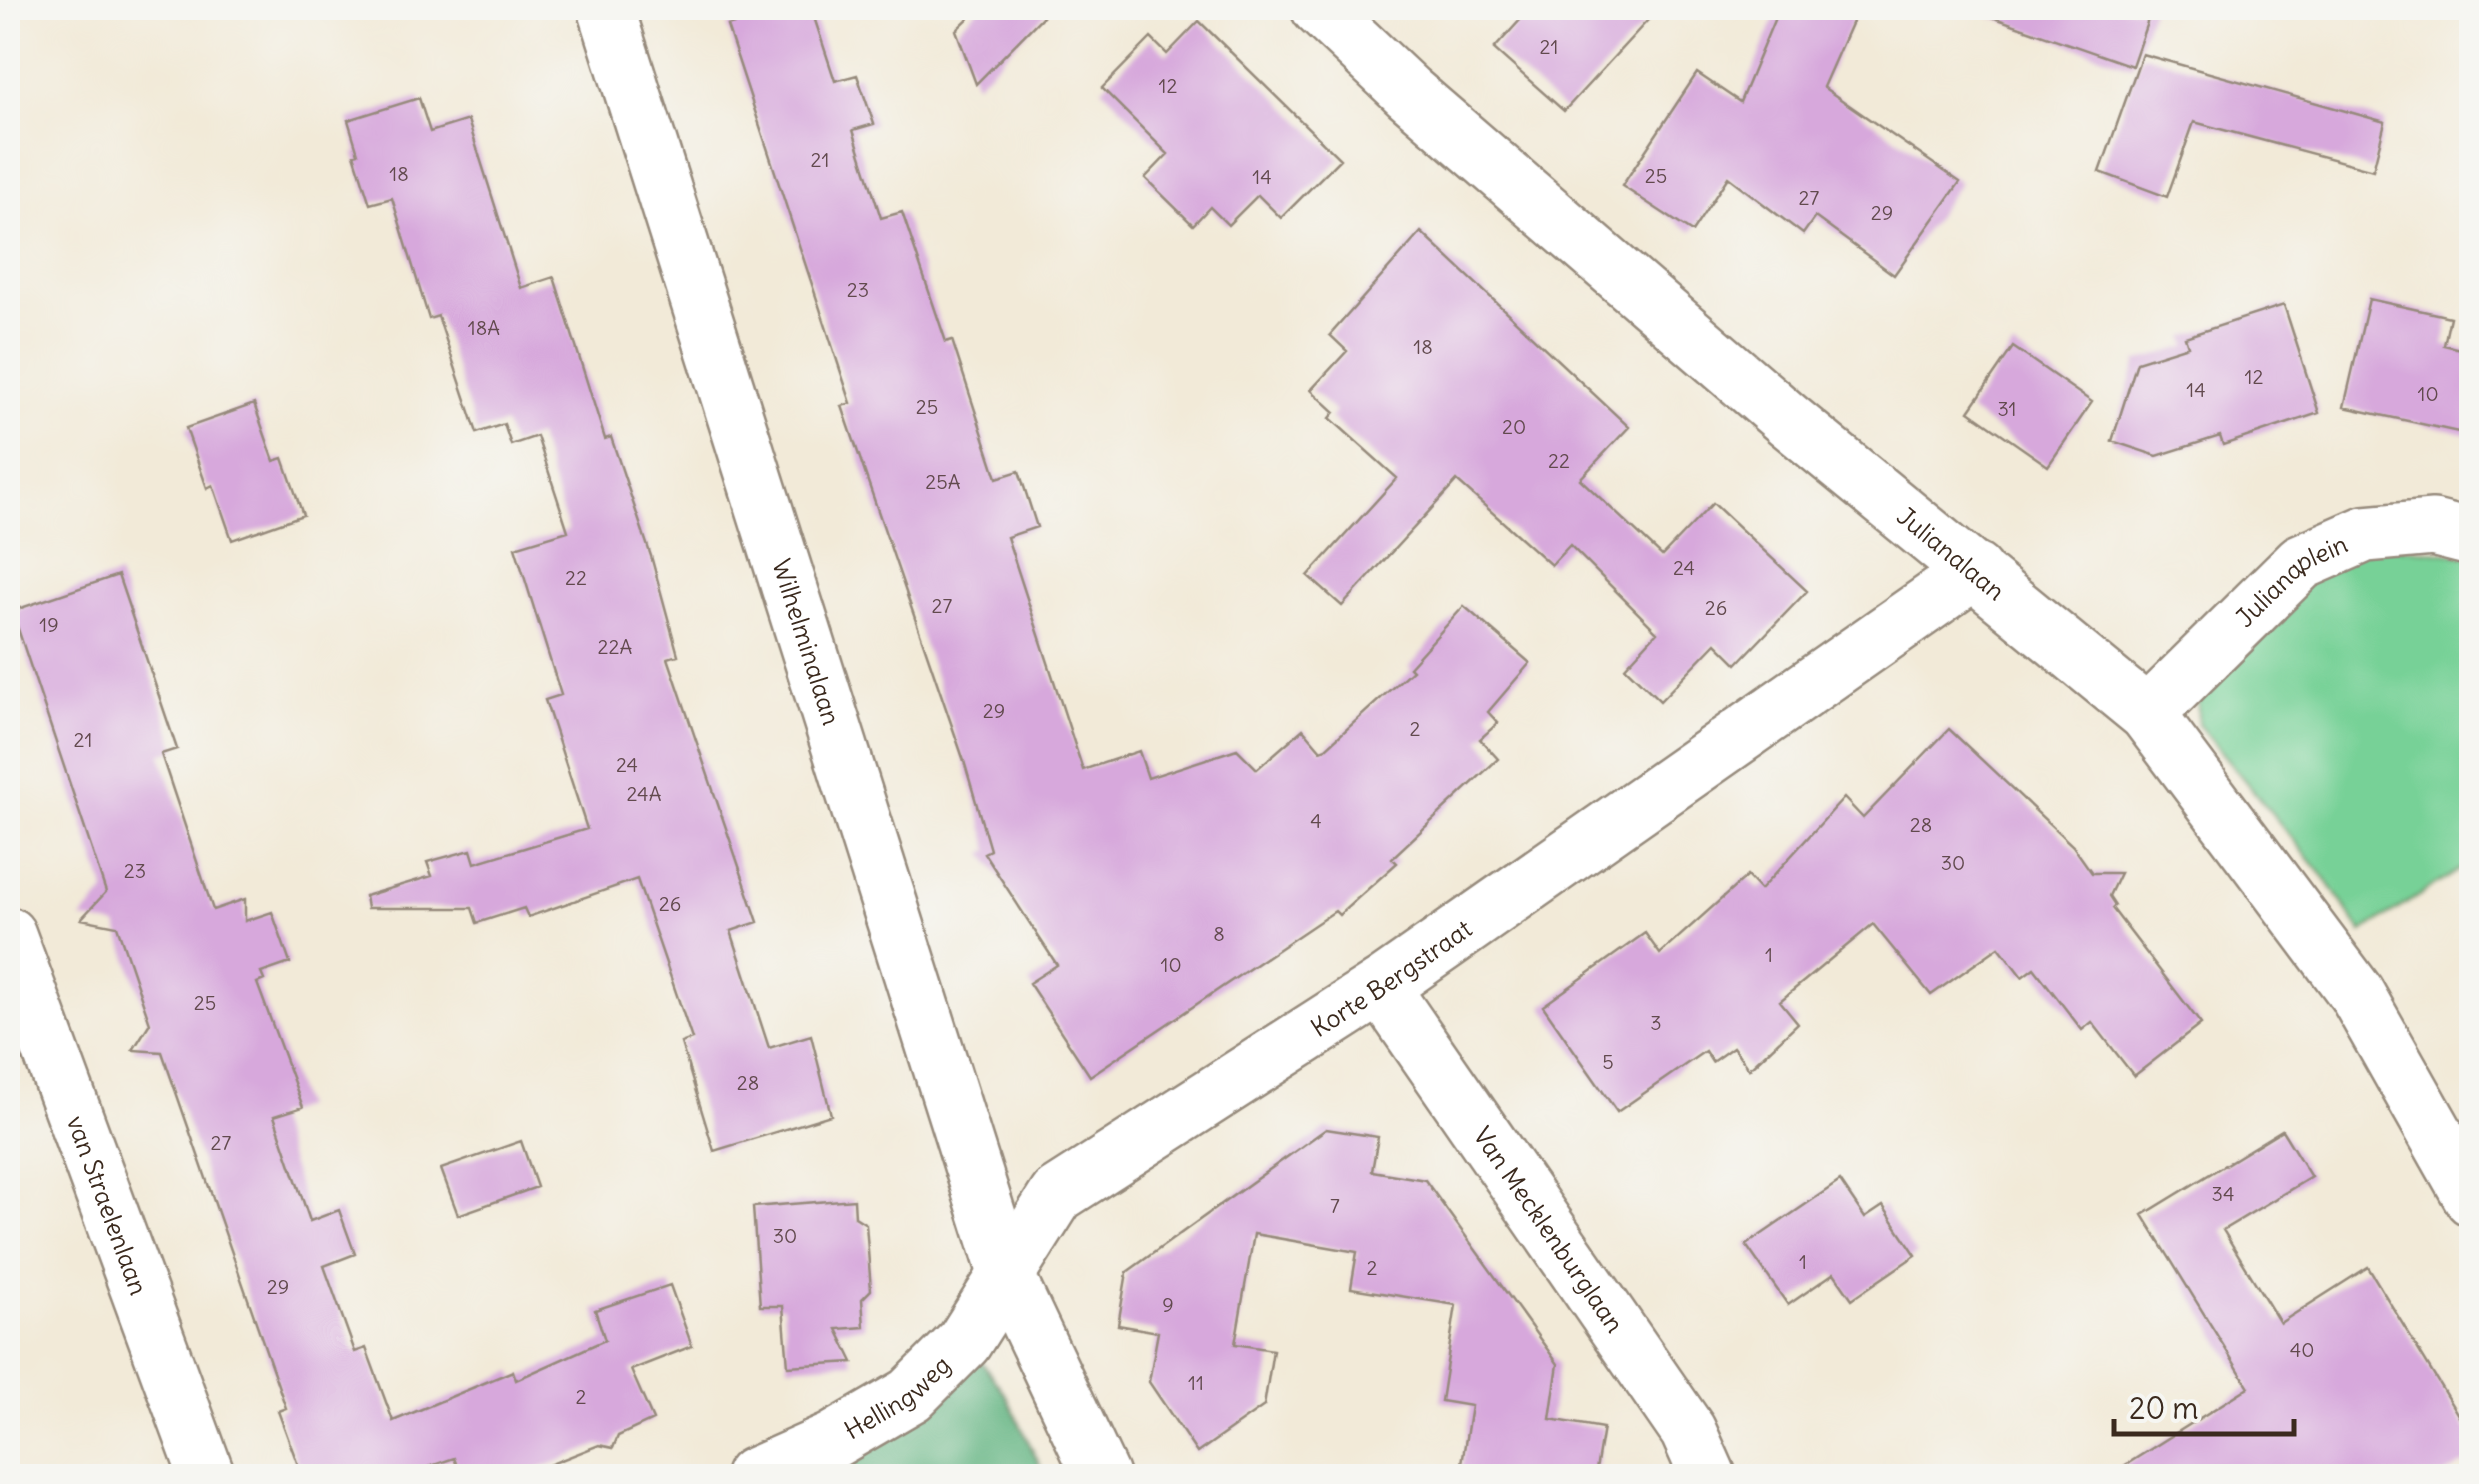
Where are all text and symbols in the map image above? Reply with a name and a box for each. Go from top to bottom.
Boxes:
house number: 21 [1540,34,1558,59]
house number: 12 [1159,73,1177,98]
house number: 21 [811,147,829,172]
house number: 18 [389,161,409,186]
house number: 25 [1645,163,1667,188]
house number: 14 [1252,164,1272,189]
house number: 27 [1799,185,1820,210]
house number: 29 [1871,200,1893,225]
house number: 23 [847,277,869,302]
house number: 18A [468,315,500,340]
house number: 18 [1413,334,1433,359]
house number: 12 [2245,364,2263,389]
house number: 14 [2186,377,2206,402]
house number: 10 [2417,381,2439,406]
house number: 25 [916,394,938,419]
house number: 31 [1997,396,2017,421]
house number: 20 [1502,414,1526,439]
house number: 22 [1548,448,1570,473]
house number: 25A [925,469,961,494]
street label: Julianalaan [1890,500,2011,607]
street label: Julianaplein [2229,528,2352,634]
street label: Wilhelminalaan [765,555,848,729]
house number: 24 [1673,555,1695,580]
house number: 22 [565,565,587,590]
house number: 27 [932,593,953,618]
house number: 26 [1705,595,1727,620]
house number: 19 [39,612,59,637]
house number: 22A [598,634,633,659]
house number: 29 [983,698,1005,723]
house number: 2 [1410,716,1421,741]
house number: 21 [74,727,92,752]
house number: 24 [616,752,638,777]
house number: 24A [626,781,662,806]
house number: 4 [1310,808,1322,833]
house number: 28 [1910,812,1932,837]
house number: 30 [1941,850,1965,875]
house number: 23 [124,858,146,883]
house number: 26 [659,891,681,916]
street label: Korte Bergstraat [1305,913,1478,1044]
house number: 8 [1213,921,1225,946]
house number: 1 [1765,942,1773,967]
house number: 10 [1160,952,1182,977]
house number: 25 [194,990,216,1015]
house number: 3 [1650,1010,1662,1035]
house number: 5 [1602,1049,1614,1074]
house number: 28 [737,1070,759,1095]
street label: van Straelenlaan [60,1111,155,1299]
street label: Van Mecklenburglaan [1467,1121,1631,1339]
house number: 27 [211,1130,232,1155]
house number: 34 [2212,1181,2234,1206]
house number: 7 [1330,1193,1340,1218]
house number: 30 [773,1223,797,1248]
house number: 1 [1799,1249,1807,1274]
house number: 2 [1367,1255,1378,1280]
house number: 29 [267,1274,289,1299]
house number: 9 [1162,1292,1174,1317]
house number: 40 [2290,1337,2314,1362]
street label: Hellingweg [838,1349,957,1446]
house number: 11 [1188,1370,1204,1395]
scale bar [2114,1374,2294,1436]
house number: 2 [576,1384,587,1409]
text: 20 m [2129,1389,2199,1427]

